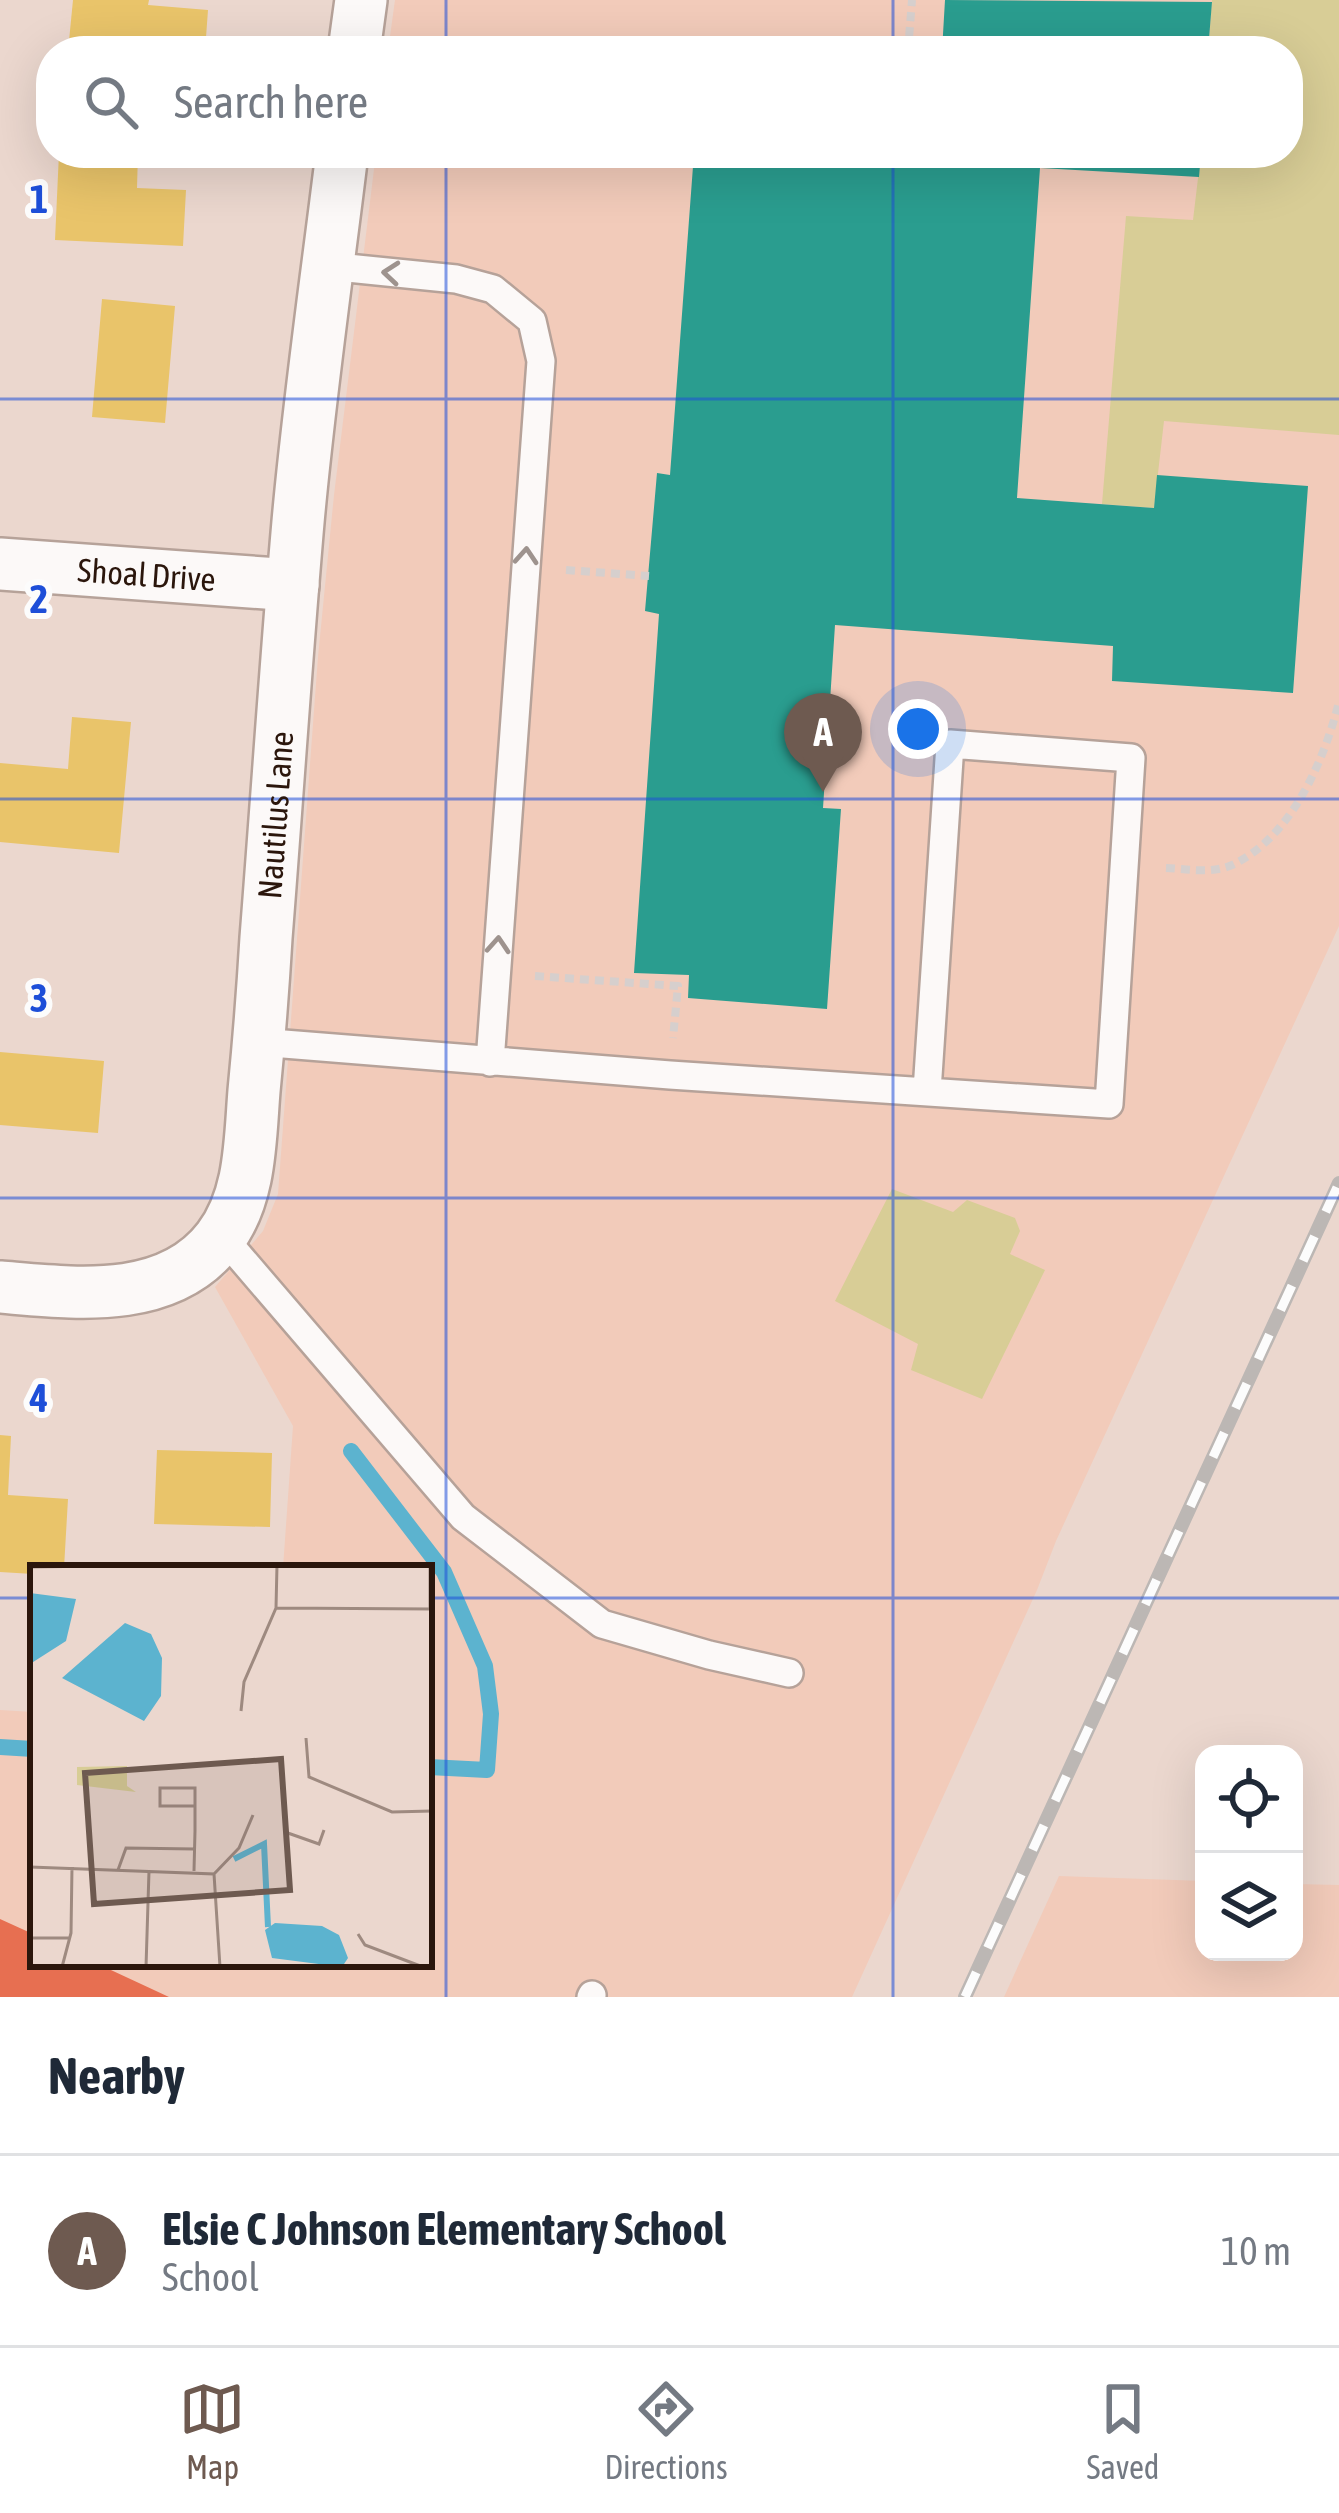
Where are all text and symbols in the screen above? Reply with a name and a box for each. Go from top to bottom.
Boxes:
search box [36,36,1303,168]
icon: search [78,69,144,135]
text: Search here [174,76,368,128]
text: 1 [30,177,48,221]
one-way arrow [382,261,401,286]
one-way arrow [513,546,539,565]
street label: Shoal Drive [76,551,217,598]
text: 2 [30,577,48,621]
pin: A [784,693,862,792]
your location [888,699,948,759]
street label: Nautilus Lane [250,730,300,900]
one-way arrow [484,935,510,954]
text: 3 [30,976,48,1020]
text: 4 [29,1376,48,1420]
inset map [30,1565,432,1967]
map controls [1195,1745,1303,1961]
button: locate [1195,1745,1303,1853]
button: layers [1195,1853,1303,1961]
text: Nearby [48,2046,185,2105]
text: Elsie C Johnson Elementary School [162,2203,726,2255]
text: A [77,2229,97,2273]
text: 10 m [1221,2229,1291,2273]
text: School [162,2255,259,2299]
tab: Map [179,2376,245,2486]
tab: Directions [604,2376,728,2486]
tab: Saved [1087,2376,1159,2486]

